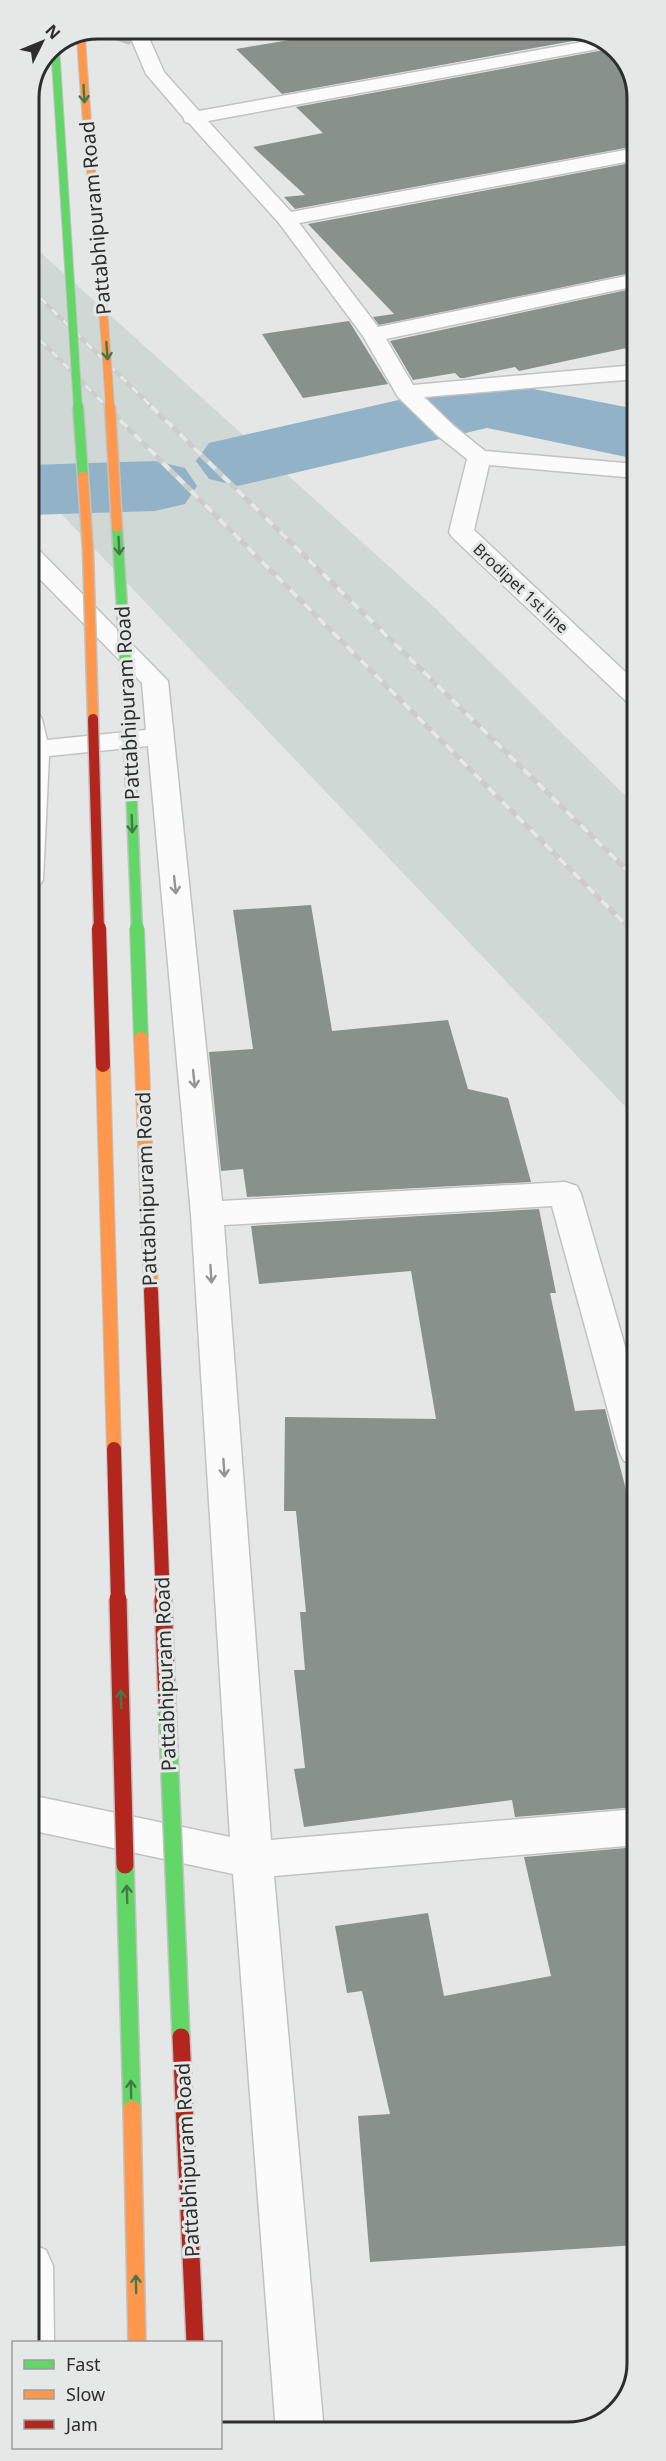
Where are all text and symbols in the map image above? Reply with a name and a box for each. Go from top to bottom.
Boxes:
north arrow [12,12,72,72]
text: N [40,20,65,44]
one-way arrow [79,83,90,103]
street label: Pattabhipuram Road [73,120,117,316]
one-way arrow [102,340,113,360]
one-way arrow [114,535,125,555]
street label: Brodipet 1st line [468,538,574,638]
street label: Pattabhipuram Road [108,605,146,801]
one-way arrow [126,814,138,834]
one-way arrow [170,875,181,895]
one-way arrow [189,1069,200,1089]
street label: Pattabhipuram Road [129,1091,163,1287]
one-way arrow [206,1263,217,1283]
one-way arrow [219,1458,230,1478]
street label: Pattabhipuram Road [148,1576,182,1772]
one-way arrow [116,1690,127,1710]
one-way arrow [121,1885,132,1905]
street label: Pattabhipuram Road [168,2062,206,2258]
one-way arrow [126,2080,137,2100]
one-way arrow [130,2275,142,2295]
legend [12,2341,222,2449]
text: Fast [66,2352,101,2376]
text: Slow [66,2382,105,2406]
text: Jam [64,2412,98,2436]

